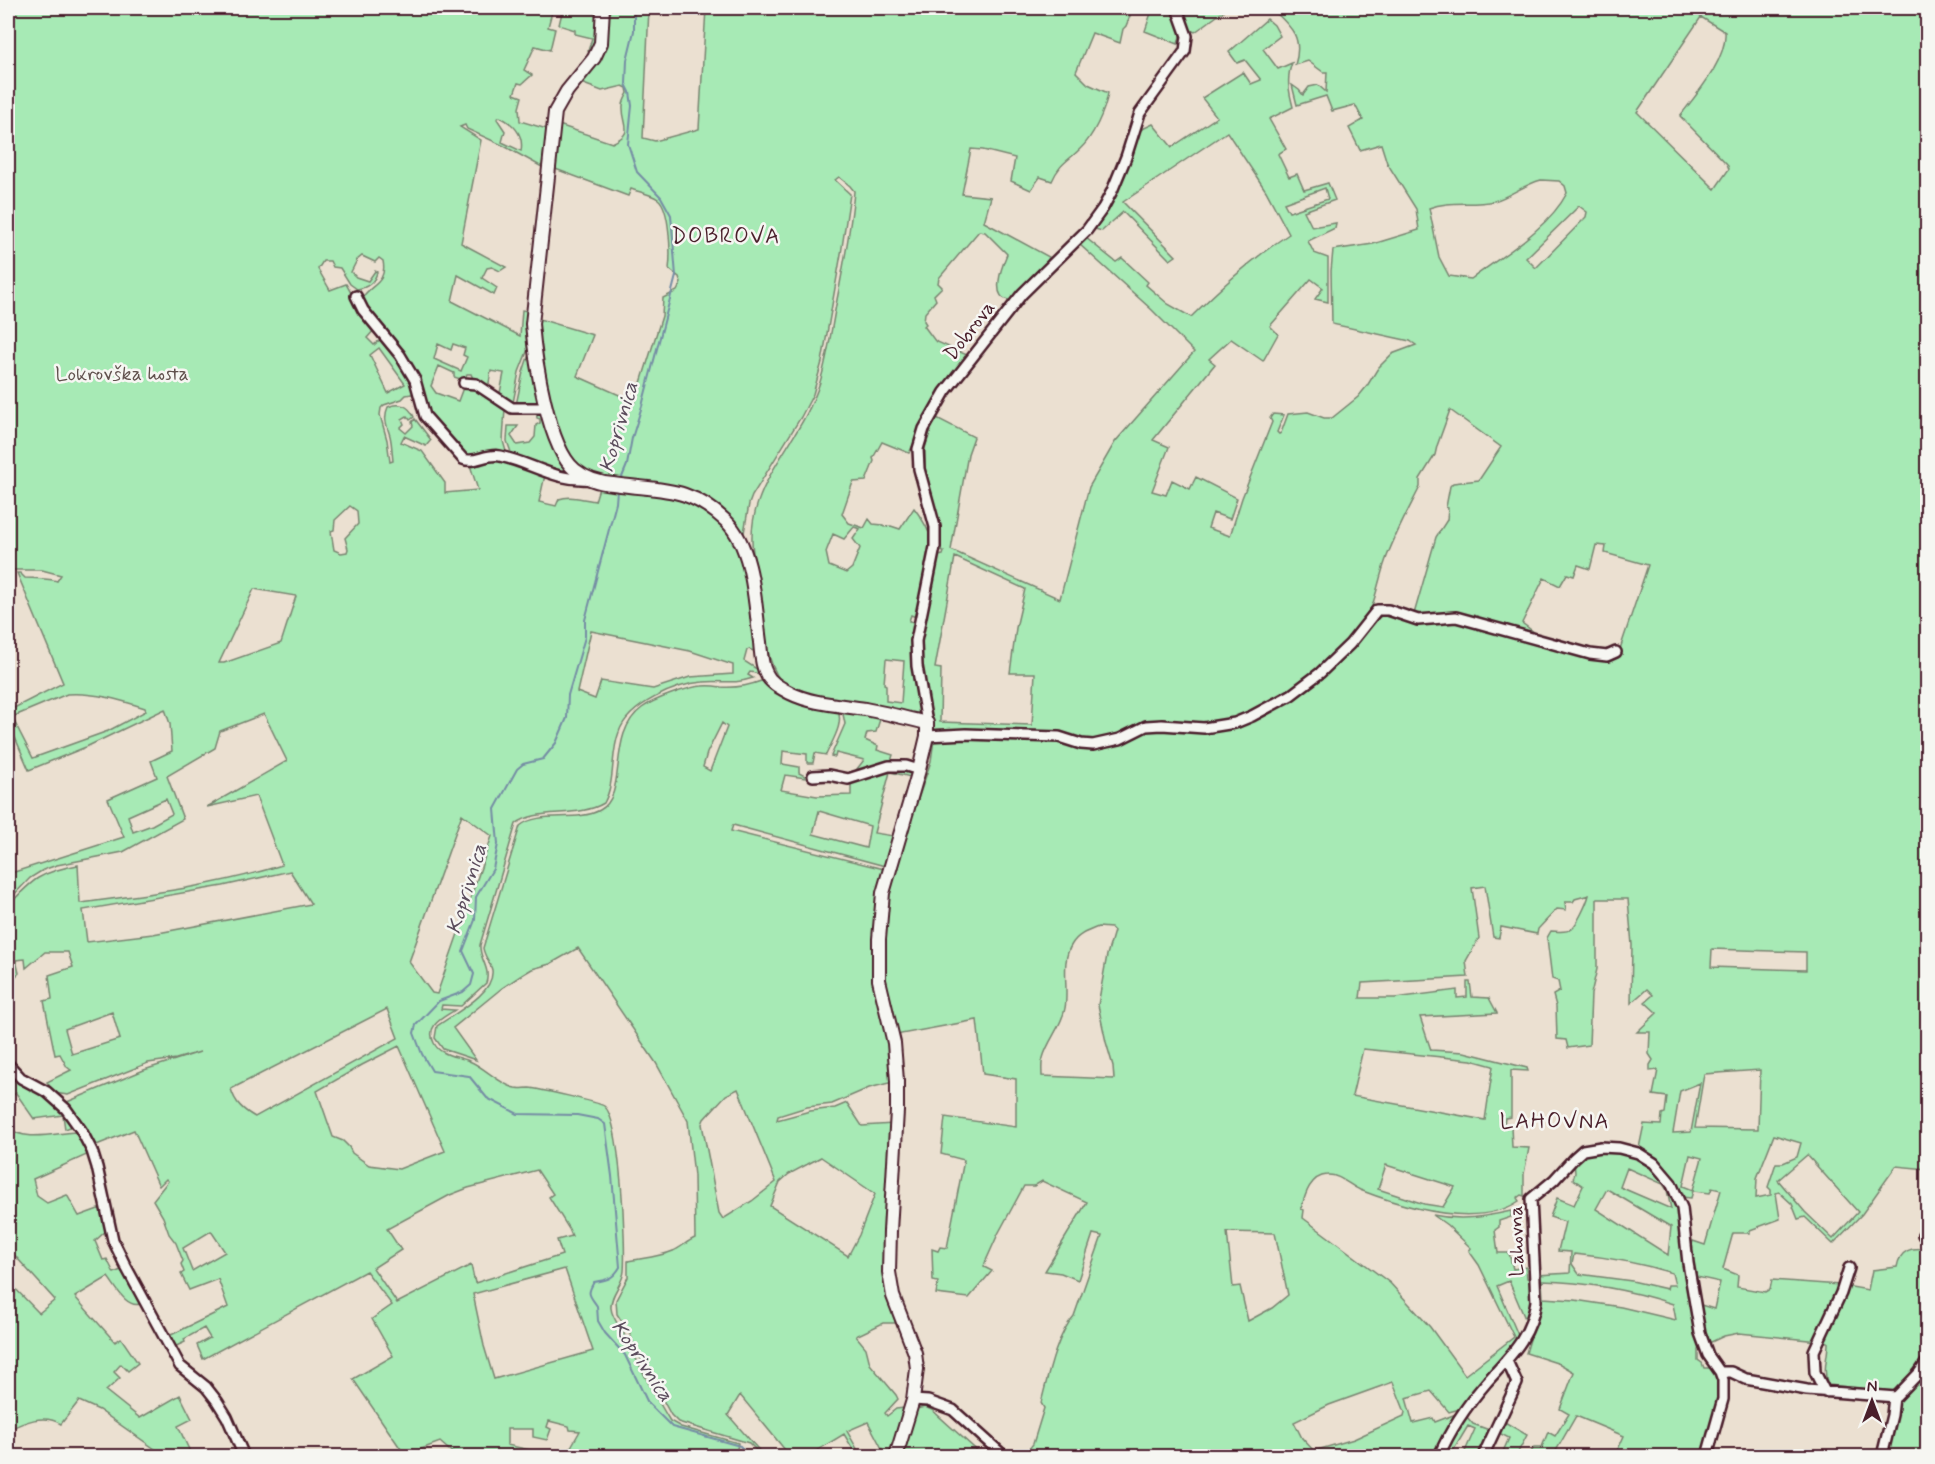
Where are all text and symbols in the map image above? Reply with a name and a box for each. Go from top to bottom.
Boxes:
district label: DOBROVA [671,223,781,251]
street label: Dobrova [938,295,1002,367]
park label: Lokrovška hosta [55,361,189,388]
water label: Koprivnica [593,378,645,476]
water label: Koprivnica [440,840,494,938]
district label: LAHOVNA [1500,1108,1610,1136]
street label: Lahovna [1503,1205,1531,1277]
water label: Koprivnica [604,1315,680,1408]
north arrow [1842,1371,1902,1431]
text: N [1867,1377,1877,1398]

